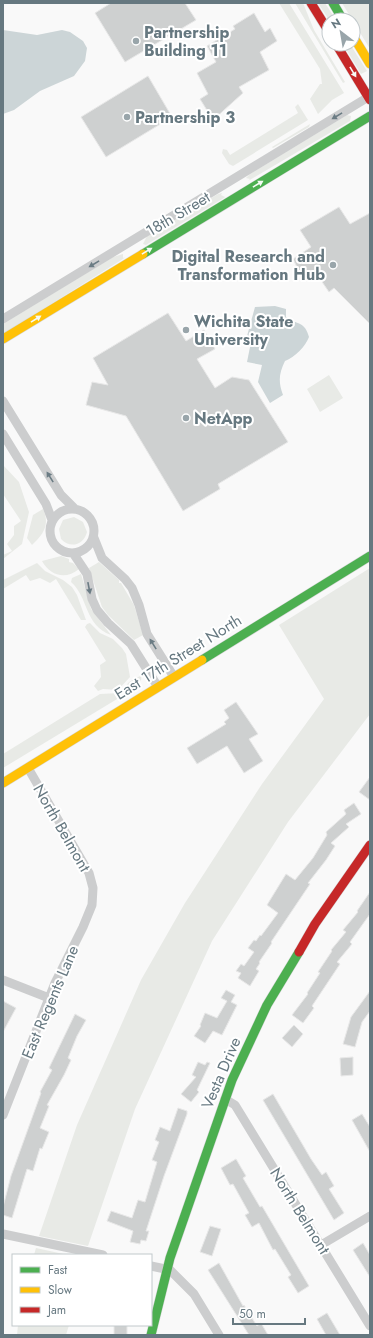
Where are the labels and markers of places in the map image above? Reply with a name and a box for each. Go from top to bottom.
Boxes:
place label: Partnership Building 11 [144,21,230,62]
marker: Partnership Building 11 [131,36,141,46]
place label: Partnership 3 [135,106,235,129]
marker: Partnership 3 [122,112,132,122]
place label: Digital Research and Transformation Hub [171,245,325,286]
marker: Digital Research and Transformation Hub [328,260,338,270]
place label: Wichita State University [194,310,293,351]
marker: Wichita State University [181,325,191,335]
place label: NetApp [194,407,253,430]
marker: NetApp [181,413,191,423]

